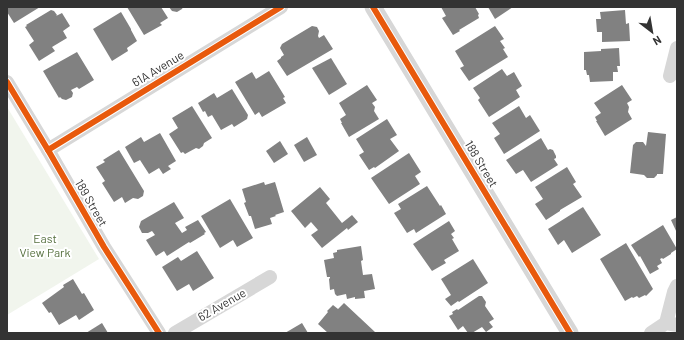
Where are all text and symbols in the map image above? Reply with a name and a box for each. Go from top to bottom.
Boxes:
north arrow [632,12,672,52]
text: N [651,34,664,48]
street label: 61A Avenue [129,47,186,89]
street label: 188 Street [462,138,501,189]
street label: 189 Street [73,177,111,228]
park label: East View Park [19,231,71,259]
street label: 62 Avenue [195,285,248,323]

